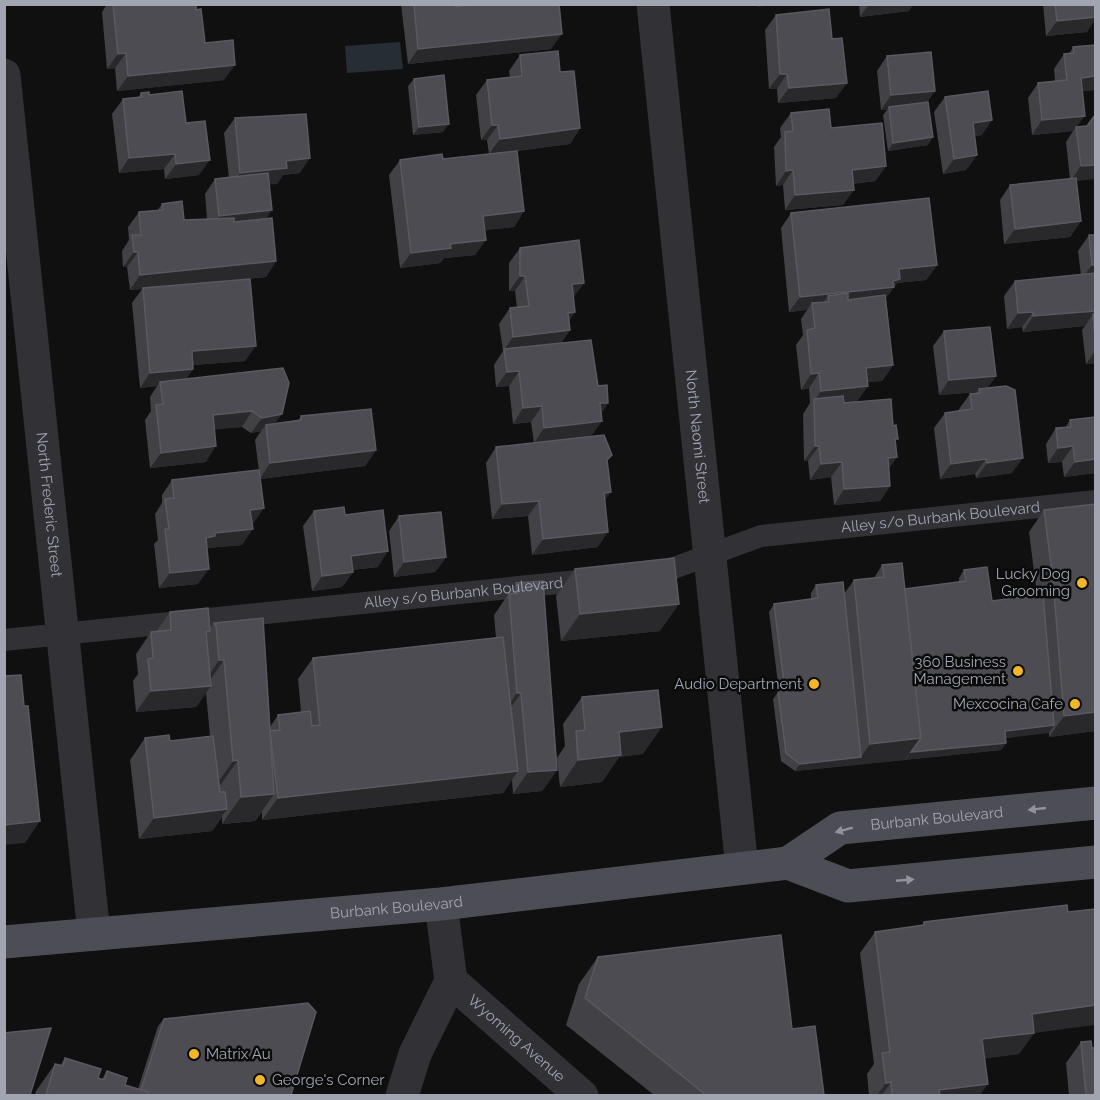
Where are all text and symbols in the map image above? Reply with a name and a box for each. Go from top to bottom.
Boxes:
street label: North Naomi Street [682,369,713,505]
street label: North Frederic Street [32,431,66,578]
street label: Alley s/o Burbank Boulevard [840,498,1041,537]
place label: Lucky Dog Grooming [996,565,1070,600]
street label: Alley s/o Burbank Boulevard [363,574,564,612]
marker: Lucky Dog Grooming [1075,576,1089,590]
place label: 360 Business Management [913,653,1006,688]
marker: 360 Business Management [1011,664,1025,678]
place label: Audio Department [674,675,802,693]
marker: Audio Department [807,677,821,691]
place label: Mexcocina Cafe [953,695,1063,713]
marker: Mexcocina Cafe [1068,697,1082,711]
street label: Burbank Boulevard [870,803,1004,834]
one-way arrow [1028,804,1047,814]
one-way arrow [835,825,853,835]
one-way arrow [895,875,914,885]
street label: Burbank Boulevard [329,892,464,923]
street label: Wyoming Avenue [464,991,569,1086]
place label: Matrix Au [206,1045,271,1063]
marker: Matrix Au [187,1047,201,1061]
place label: George's Corner [272,1071,385,1089]
marker: George's Corner [253,1073,267,1087]

